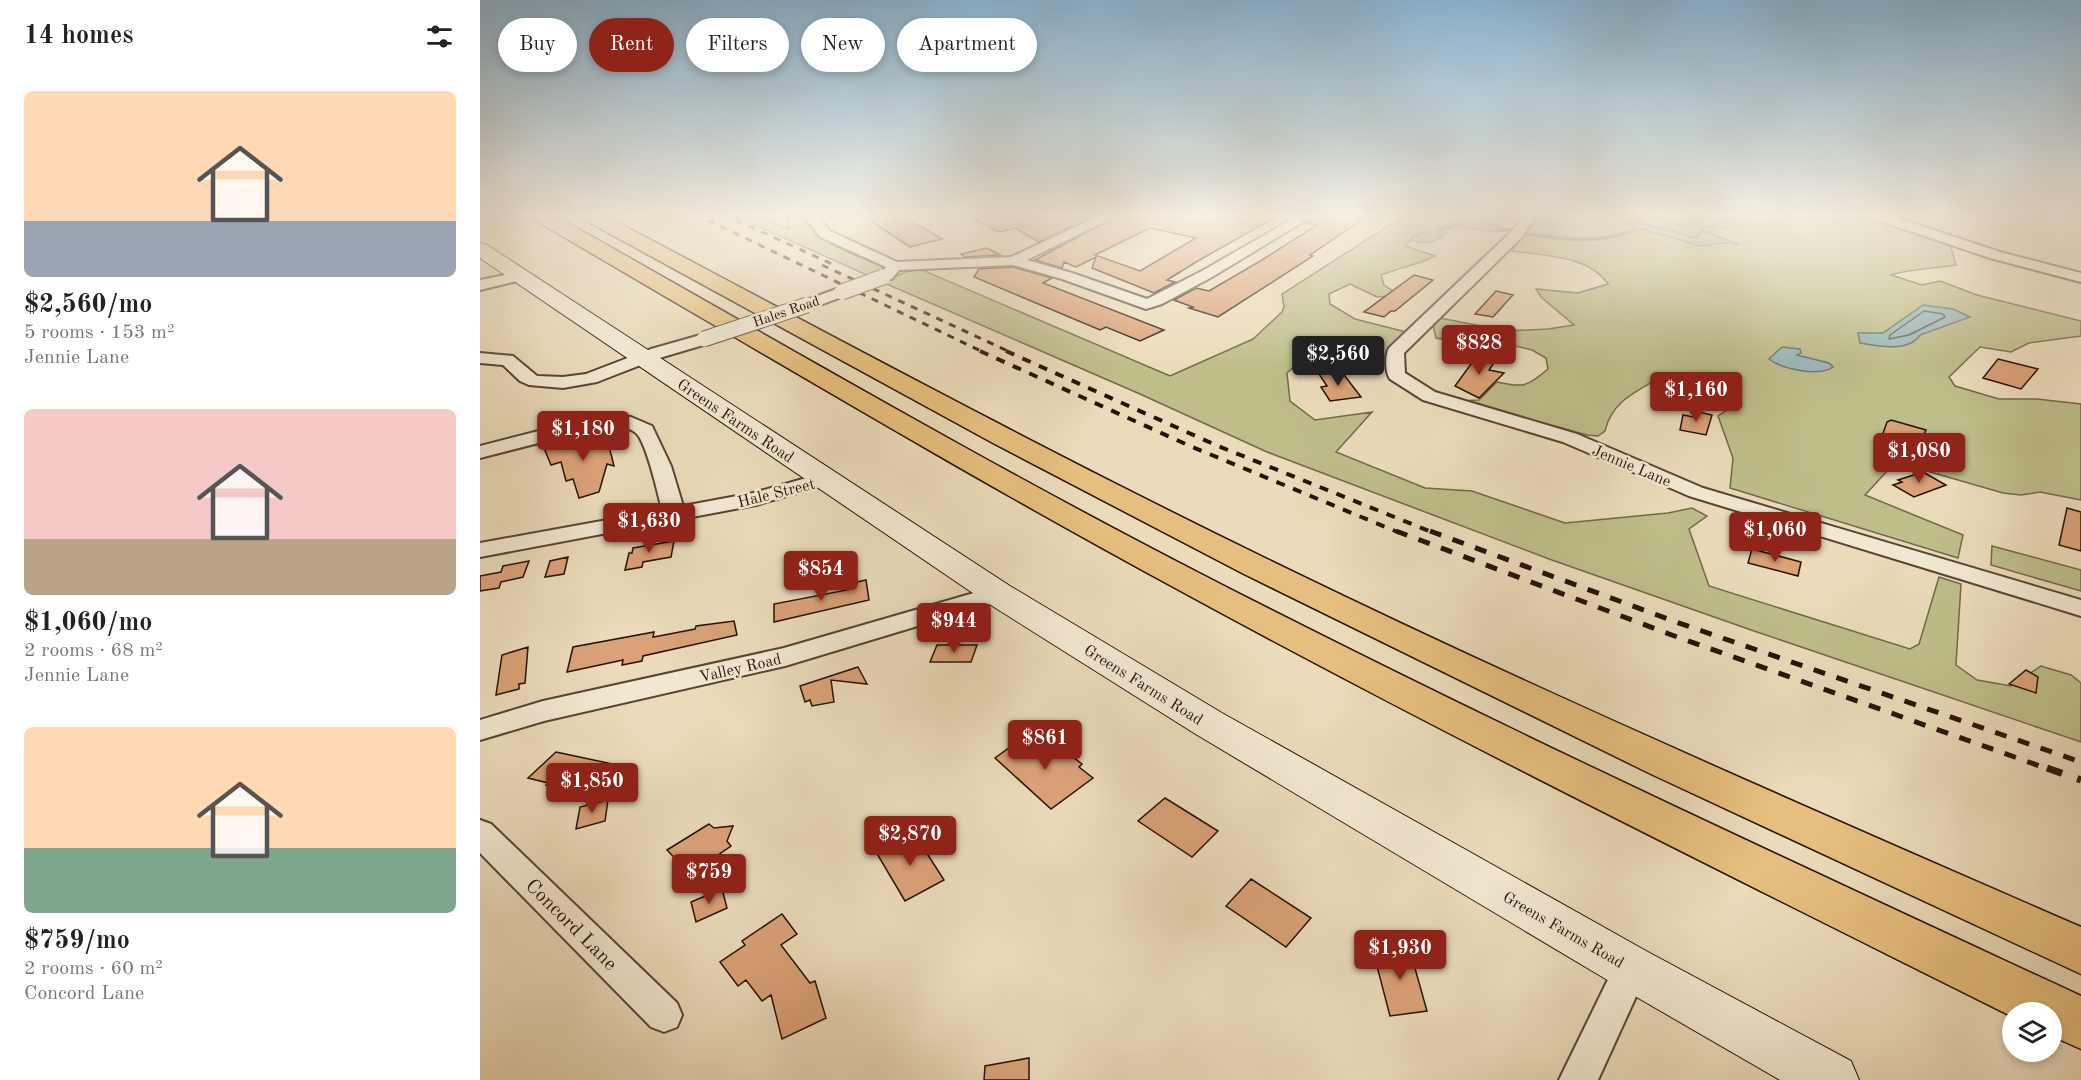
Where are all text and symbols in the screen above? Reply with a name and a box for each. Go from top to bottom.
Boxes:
chip: Buy [498,18,577,72]
chip: Rent [589,18,674,72]
chip: Filters [686,18,789,72]
chip: New [801,18,885,72]
chip: Apartment [897,18,1037,72]
icon: filters [423,20,456,53]
text: 14 homes [24,23,133,49]
icon: home [186,130,294,238]
text: $2,560/mo [24,292,152,318]
street label: Hales Road [751,294,821,330]
text: 5 rooms · 153 m² [24,323,174,343]
pin: $828 [1443,325,1515,376]
text: $828 [1456,334,1502,354]
pin: $2,560 [1289,336,1387,387]
text: $2,560 [1306,345,1370,365]
text: Jennie Lane [24,348,129,368]
pin: $1,160 [1647,372,1745,423]
street label: Greens Farms Road [674,377,796,467]
text: $1,160 [1664,381,1728,401]
pin: $1,180 [534,411,632,462]
text: $1,180 [551,420,615,440]
pin: $1,080 [1870,433,1968,484]
text: $1,080 [1887,442,1951,462]
street label: Jennie Lane [1589,443,1673,491]
icon: home [186,448,294,556]
street label: Hale Street [736,477,817,511]
pin: $1,630 [600,503,698,554]
text: $1,630 [617,512,681,532]
pin: $1,060 [1726,512,1824,563]
text: $1,060 [1743,521,1807,541]
pin: $854 [785,551,857,602]
text: $854 [798,560,844,580]
pin: $944 [918,603,990,654]
text: $1,060/mo [24,610,152,636]
text: $944 [931,612,977,632]
text: 2 rooms · 68 m² [24,641,163,661]
street label: Greens Farms Road [1081,643,1205,729]
street label: Valley Road [698,652,783,686]
text: Jennie Lane [24,666,129,686]
pin: $861 [1009,720,1081,771]
text: $861 [1022,729,1068,749]
pin: $1,850 [543,763,641,814]
icon: home [186,766,294,874]
text: $1,850 [560,772,624,792]
pin: $2,870 [861,816,959,867]
text: $2,870 [878,825,942,845]
pin: $759 [673,854,745,905]
text: $759 [686,863,732,883]
street label: Concord Lane [521,876,620,975]
street label: Greens Farms Road [1500,890,1626,972]
text: $759/mo [24,928,130,954]
pin: $1,930 [1351,930,1449,981]
text: $1,930 [1368,939,1432,959]
text: 2 rooms · 60 m² [24,959,163,979]
text: Concord Lane [24,984,144,1004]
map controls [2002,1002,2062,1062]
button: layers [2002,1002,2062,1062]

